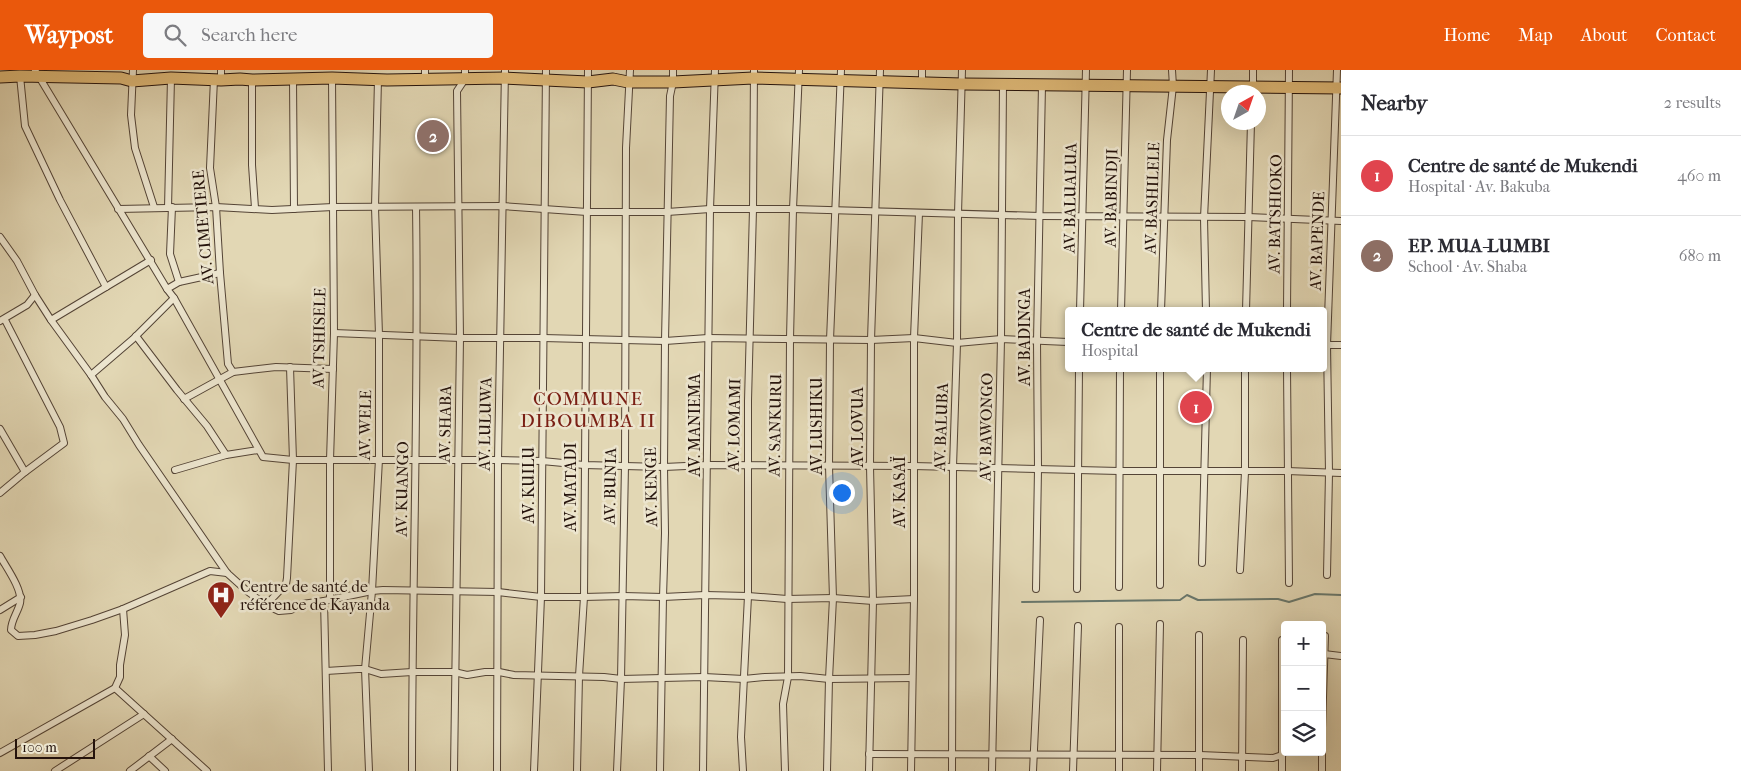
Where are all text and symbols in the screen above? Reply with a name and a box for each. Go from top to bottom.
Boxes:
search box [143,13,493,58]
text: Waypost [25,21,113,49]
icon: search [161,21,189,49]
text: Search here [201,24,297,46]
text: Home [1443,25,1490,46]
text: Map [1518,25,1553,46]
text: About [1581,25,1627,46]
text: Contact [1655,25,1716,46]
north arrow [1221,85,1266,130]
text: Nearby [1361,91,1427,115]
text: 2 results [1664,93,1721,112]
pin: 2 [417,117,449,155]
street label: AV. BASHILELE [1141,141,1163,255]
street label: AV. BALUALUA [1060,142,1080,254]
street label: AV. BABINDJI [1101,148,1121,249]
street label: AV. BATSHIOKO [1264,154,1286,275]
text: Centre de santé de Mukendi [1408,155,1638,177]
text: 1 [1374,166,1380,185]
text: 460 m [1677,166,1721,185]
street label: AV. CIMETIERE [189,169,218,286]
text: Hospital · Av. Bakuba [1408,177,1550,196]
street label: AV. BAPENDE [1306,191,1328,292]
text: EP. MUA-LUMBI [1408,235,1550,257]
text: 2 [1373,246,1381,265]
text: 680 m [1679,246,1721,265]
text: School · Av. Shaba [1408,257,1527,276]
street label: AV. TSHISELE [309,287,329,389]
street label: AV. BADINGA [1015,287,1034,387]
popup [1065,307,1327,372]
text: Centre de santé de Mukendi [1081,319,1311,341]
text: Hospital [1081,341,1138,360]
street label: AV. BAWONGO [976,372,996,483]
street label: AV. MANIEMA [685,373,704,478]
street label: AV. SANKURU [765,373,785,478]
street label: AV. LULUWA [475,376,495,472]
street label: AV. LUSHIKU [807,376,826,476]
street label: AV. LOMAMI [724,378,744,473]
street label: AV. BALUBA [930,382,952,473]
street label: AV. SHABA [435,385,455,464]
street label: AV. LOVUA [848,386,867,468]
district label: COMMUNE DIBOUMBA II [520,388,656,432]
pin: 1 [1180,388,1212,426]
street label: AV. WELE [355,390,375,461]
street label: AV. KUANGO [392,441,412,538]
street label: AV. MATADI [561,443,580,532]
street label: AV. KUILU [519,446,538,525]
street label: AV. BUNIA [600,447,620,526]
street label: AV. KENGE [641,447,661,528]
street label: AV. KASAÏ [890,456,909,529]
your location [829,480,855,506]
place label: Centre de santé de référence de Kayanda [240,577,390,614]
hospital icon: Centre de santé de référence de Kayanda [206,580,236,619]
map controls [1281,621,1326,756]
button: + [1281,621,1326,666]
button: − [1281,666,1326,711]
button: layers [1281,711,1326,756]
scale bar [15,736,95,759]
text: 100 m [22,739,57,756]

